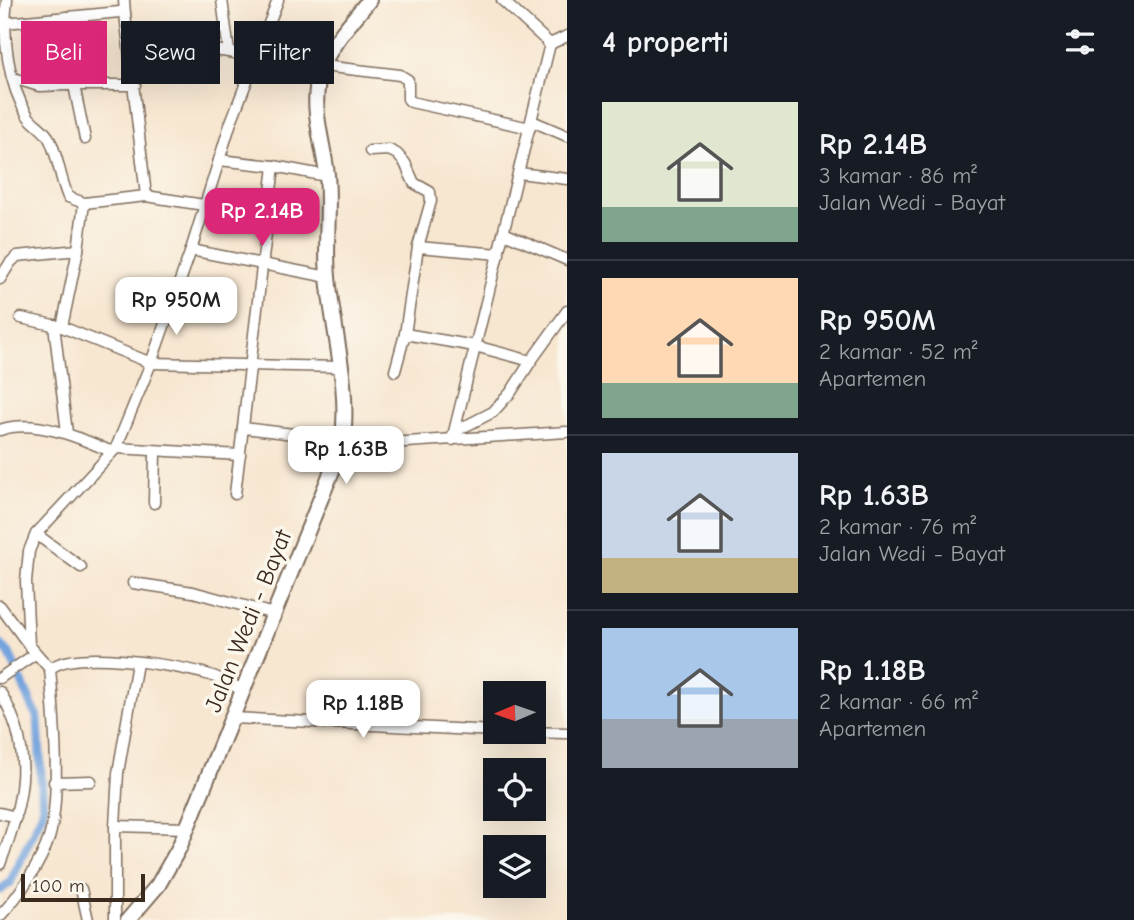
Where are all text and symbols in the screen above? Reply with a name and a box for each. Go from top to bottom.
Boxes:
chip: Beli [21,21,107,84]
chip: Sewa [121,21,220,84]
chip: Filter [234,21,334,84]
icon: filters [1061,23,1099,61]
text: 4 properti [602,25,729,60]
text: Rp 2.14B [819,127,927,162]
icon: home [658,130,742,214]
text: 3 kamar · 86 m² [819,162,977,189]
pin: Rp 2.14B [190,188,334,248]
text: Jalan Wedi - Bayat [819,189,1005,216]
text: Rp 2.14B [221,197,303,224]
pin: Rp 950M [111,278,241,337]
text: Rp 950M [131,286,221,313]
text: Rp 950M [819,303,936,338]
icon: home [658,306,742,390]
text: 2 kamar · 52 m² [819,338,978,365]
text: Apartemen [819,365,926,392]
pin: Rp 1.63B [274,426,418,486]
text: Rp 1.63B [304,435,388,462]
text: Rp 1.63B [819,478,929,513]
icon: home [658,481,742,565]
text: 2 kamar · 76 m² [819,513,976,540]
street label: Jalan Wedi - Bayat [199,525,298,716]
text: Jalan Wedi - Bayat [819,540,1005,567]
text: Rp 1.18B [819,653,926,688]
icon: home [658,656,742,740]
pin: Rp 1.18B [291,680,435,740]
north arrow [483,681,546,744]
map controls [483,681,546,898]
text: 2 kamar · 66 m² [819,688,978,715]
text: Rp 1.18B [322,689,404,716]
text: Apartemen [819,715,926,742]
button: locate [483,758,546,821]
button: layers [483,835,546,898]
scale bar [21,871,145,903]
text: 100 m [32,875,85,897]

